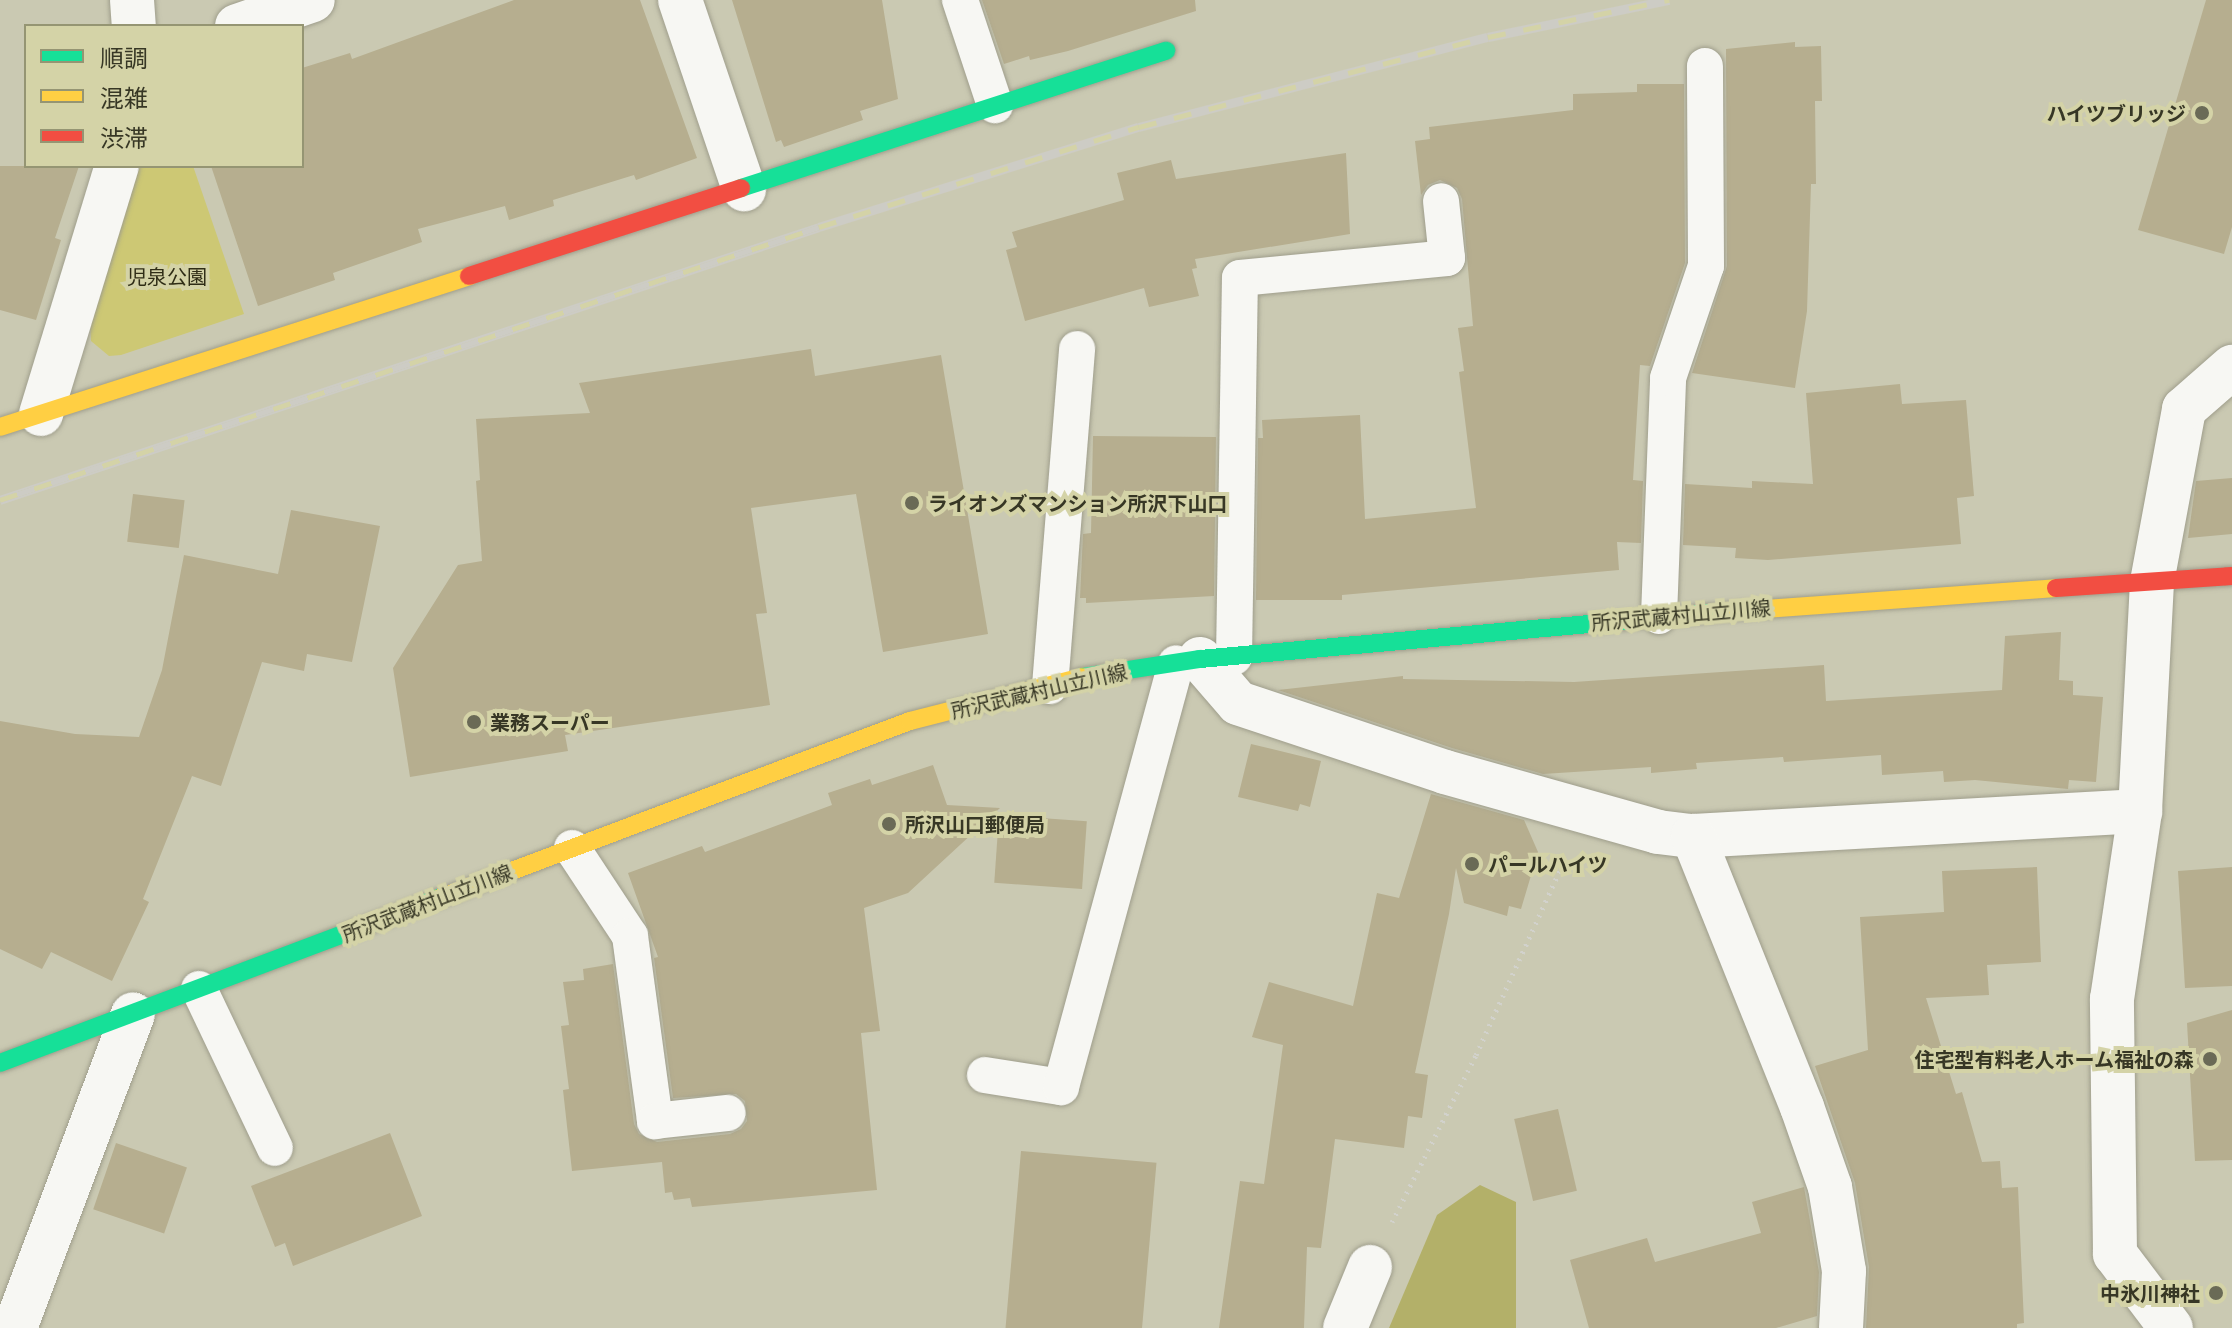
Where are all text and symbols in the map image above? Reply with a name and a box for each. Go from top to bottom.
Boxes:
legend [24,24,304,168]
text: 順調 [100,45,148,72]
text: 混雑 [100,85,148,112]
place label: ハイツブリッジ [2046,101,2186,125]
marker: ハイツブリッジ [2193,104,2211,122]
text: 渋滞 [100,125,148,152]
park label: 児泉公園 [127,264,207,288]
place label: ライオンズマンション所沢下山口 [928,491,1228,515]
marker: ライオンズマンション所沢下山口 [903,494,921,512]
street label: 所沢武蔵村山立川線 [1590,595,1772,635]
street label: 所沢武蔵村山立川線 [949,659,1129,723]
place label: 業務スーパー [490,710,610,734]
marker: 業務スーパー [465,713,483,731]
place label: 所沢山口郵便局 [905,812,1045,836]
marker: 所沢山口郵便局 [880,815,898,833]
place label: パールハイツ [1488,852,1608,876]
marker: パールハイツ [1463,855,1481,873]
street label: 所沢武蔵村山立川線 [339,860,515,946]
place label: 住宅型有料老人ホーム福祉の森 [1914,1047,2194,1071]
marker: 住宅型有料老人ホーム福祉の森 [2201,1050,2219,1068]
place label: 中氷川神社 [2100,1281,2200,1305]
marker: 中氷川神社 [2207,1284,2225,1302]

